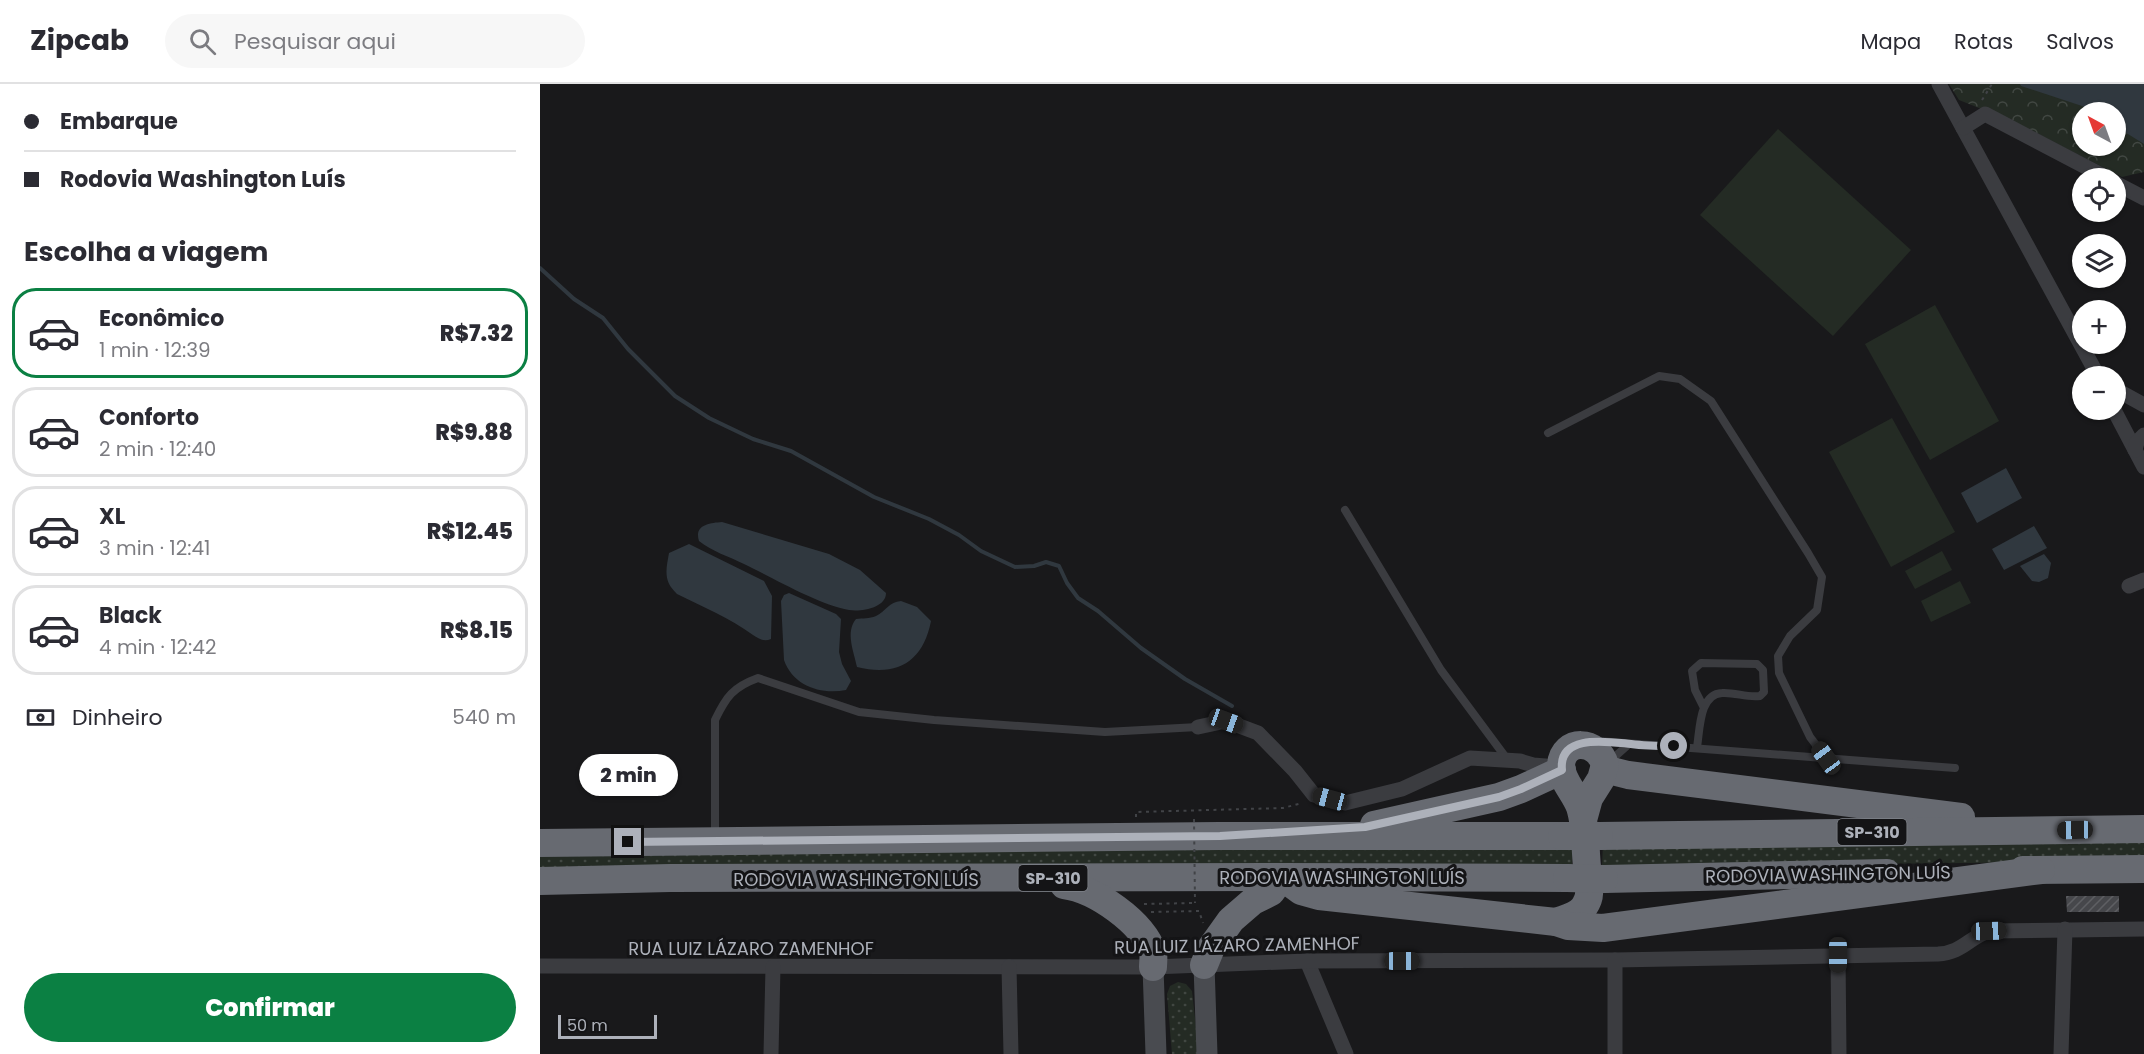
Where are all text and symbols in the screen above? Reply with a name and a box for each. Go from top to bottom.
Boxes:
search box [165,14,585,68]
text: Zipcab [30,21,129,60]
icon: search [186,25,219,58]
text: Pesquisar aqui [234,26,396,57]
text: Mapa [1860,27,1921,56]
text: Rotas [1954,27,2013,56]
text: Salvos [2046,27,2114,56]
north arrow [2072,102,2126,156]
map controls [2072,102,2126,420]
text: Embarque [60,106,178,137]
text: Rodovia Washington Luís [60,164,346,195]
button: locate [2072,168,2126,222]
text: Escolha a viagem [24,233,268,270]
button: layers [2072,234,2126,288]
button: + [2072,300,2126,354]
text: Econômico [99,303,224,334]
icon: car [27,306,81,360]
text: R$7.32 [440,318,513,349]
text: 1 min · 12:39 [99,336,211,364]
button: − [2072,366,2126,420]
text: Conforto [99,402,199,433]
icon: car [27,405,81,459]
text: R$9.88 [435,417,513,448]
text: 2 min · 12:40 [99,435,216,463]
text: XL [99,501,125,532]
icon: car [27,504,81,558]
text: R$12.45 [427,516,513,547]
text: 3 min · 12:41 [99,534,211,562]
text: Black [99,600,162,631]
icon: car [27,603,81,657]
text: R$8.15 [440,615,513,646]
text: 4 min · 12:42 [99,633,216,661]
icon: cash [24,701,57,734]
text: Dinheiro [72,702,162,733]
text: 540 m [452,703,516,731]
car [1206,706,1246,736]
route start [1660,732,1687,759]
car [1808,738,1844,778]
callout: 2 min [578,755,678,797]
text: 2 min [600,761,657,789]
car [1310,786,1350,812]
road number: SP-310 [1838,819,1906,845]
car [2057,821,2093,839]
route end [614,828,641,855]
street label: RODOVIA WASHINGTON LUÍS [1705,859,1951,889]
road number: SP-310 [1018,865,1088,891]
street label: RODOVIA WASHINGTON LUÍS [1219,865,1465,890]
street label: RODOVIA WASHINGTON LUÍS [733,867,979,892]
car [1971,921,2007,941]
street label: RUA LUIZ LÁZARO ZAMENHOF [1114,930,1360,960]
street label: RUA LUIZ LÁZARO ZAMENHOF [628,936,874,961]
car [1829,937,1847,973]
car [1384,952,1420,970]
button: Confirmar [24,973,516,1042]
scale bar [558,1012,657,1040]
text: 50 m [567,1014,608,1037]

